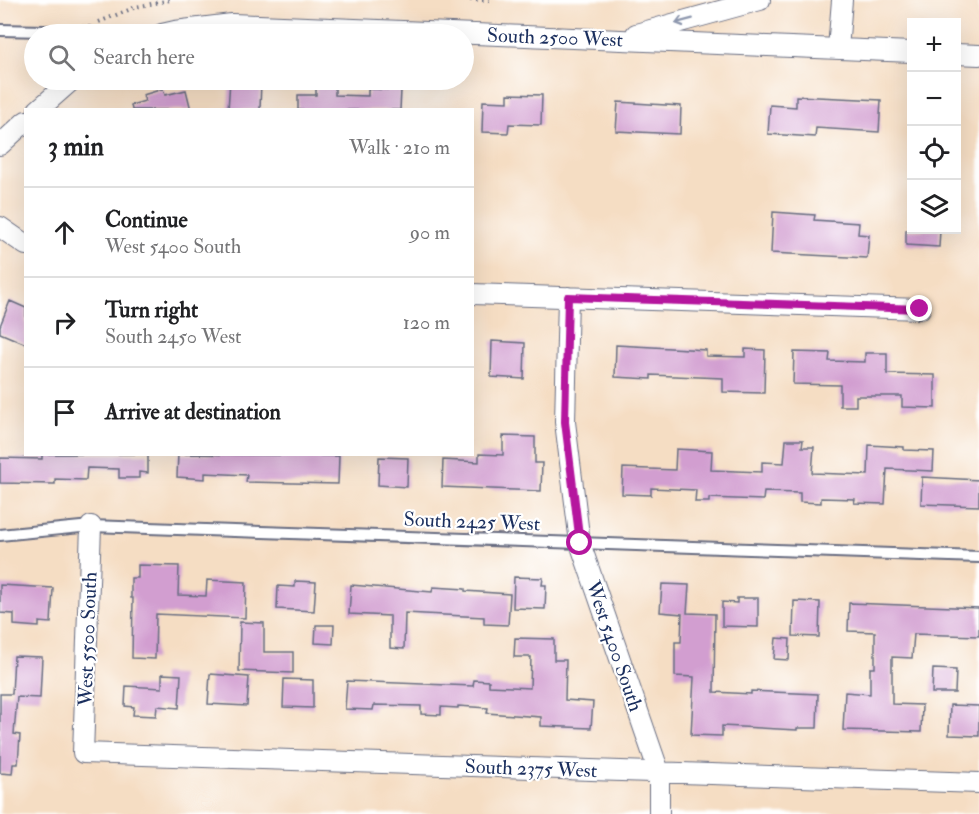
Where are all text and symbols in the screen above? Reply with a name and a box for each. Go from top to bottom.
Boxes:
one-way arrow [675,16,694,27]
map controls [907,18,961,234]
button: + [907,18,961,72]
street label: South 2500 West [487,23,624,52]
search box [24,24,474,90]
icon: search [45,41,78,74]
text: Search here [93,43,195,71]
button: − [907,72,961,126]
button: locate [907,126,961,180]
text: 3 min [48,131,104,163]
text: Walk · 210 m [349,135,450,160]
button: layers [907,180,961,234]
text: Continue [105,206,188,234]
icon: ahead [48,216,81,249]
text: 90 m [410,220,450,245]
text: West 5400 South [105,234,241,259]
route end [906,295,932,321]
text: Turn right [105,296,198,324]
icon: right [48,306,81,339]
text: 120 m [403,310,450,335]
text: South 2450 West [105,324,241,349]
icon: arrive [48,396,81,429]
text: Arrive at destination [105,398,281,426]
street label: South 2425 West [403,507,541,536]
route start [566,529,592,555]
street label: West 5500 South [73,571,102,708]
street label: West 5400 South [580,577,649,715]
street label: South 2375 West [464,754,598,783]

